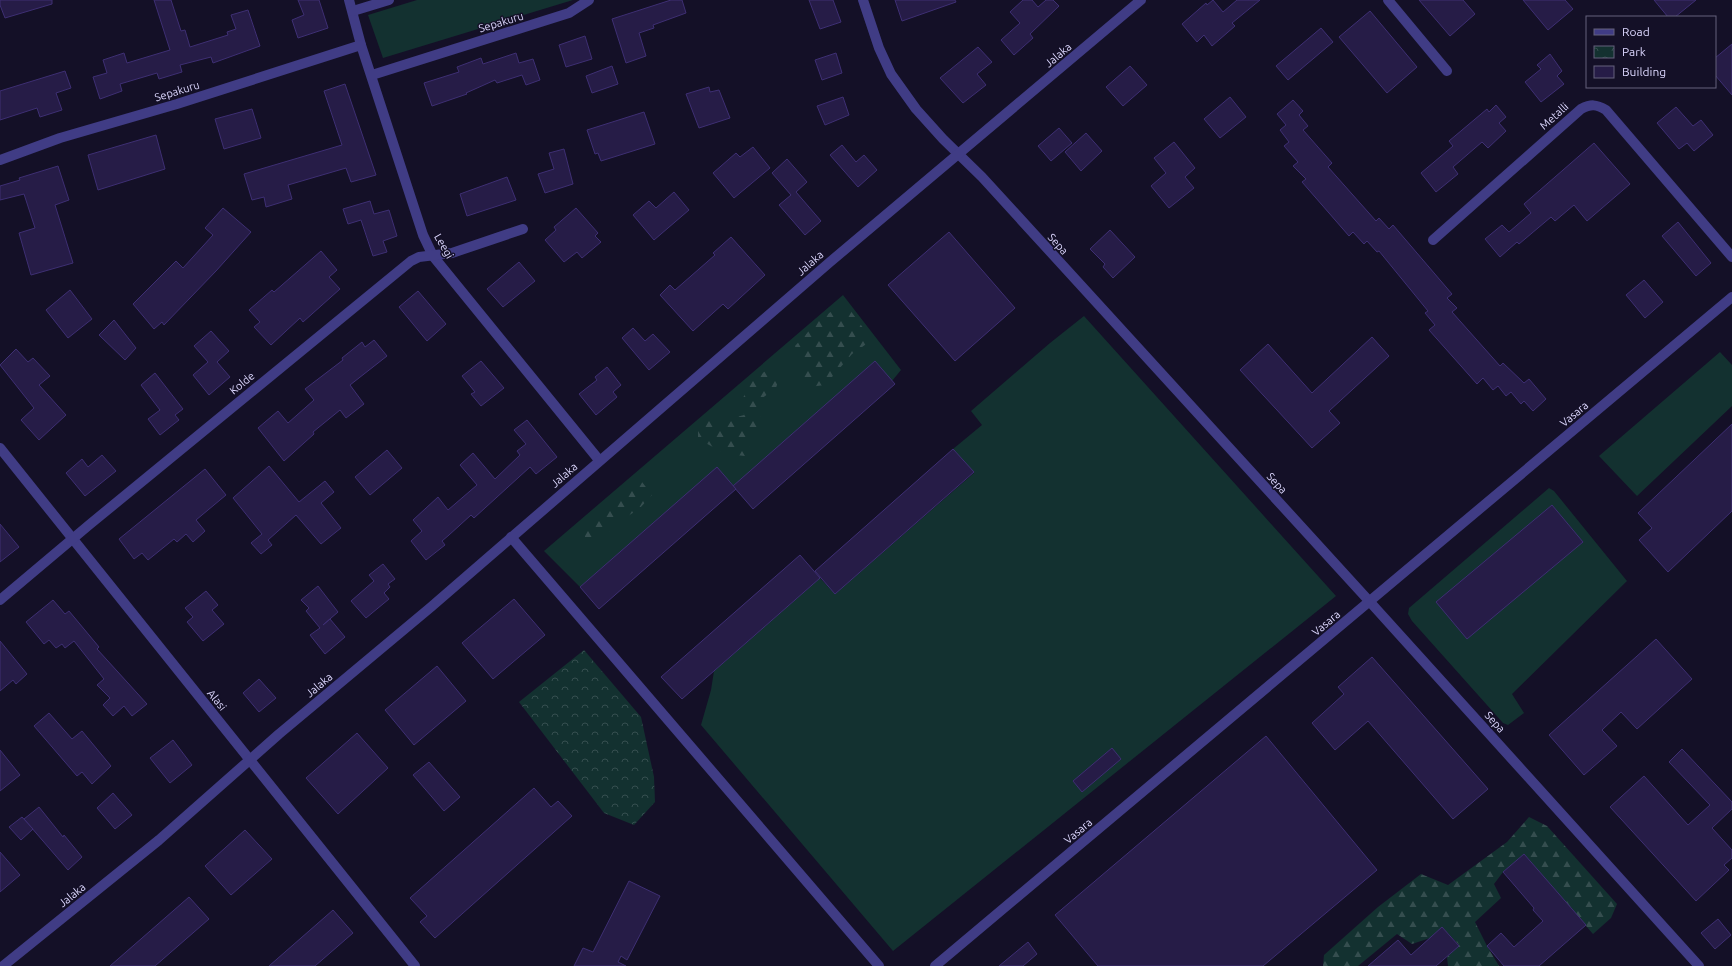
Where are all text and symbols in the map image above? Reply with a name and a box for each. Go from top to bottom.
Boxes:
street label: Sepakuru [477,10,525,34]
legend [1586,16,1716,88]
text: Road [1622,25,1650,38]
street label: Jalaka [1042,40,1074,70]
text: Park [1622,45,1646,58]
text: Building [1622,65,1666,78]
street label: Sepakuru [153,79,201,103]
street label: Metalli [1537,100,1571,132]
street label: Leegi [432,231,456,261]
street label: Sepa [1046,231,1070,257]
street label: Jalaka [794,248,826,278]
street label: Kolde [227,369,257,397]
street label: Vasara [1558,399,1590,429]
street label: Jalaka [548,460,580,490]
street label: Sepa [1264,470,1290,496]
street label: Vasara [1310,608,1342,638]
street label: Jalaka [303,670,335,700]
street label: Alasi [205,687,229,713]
street label: Sepa [1483,709,1507,735]
street label: Vasara [1062,816,1094,846]
street label: Jalaka [56,881,88,909]

